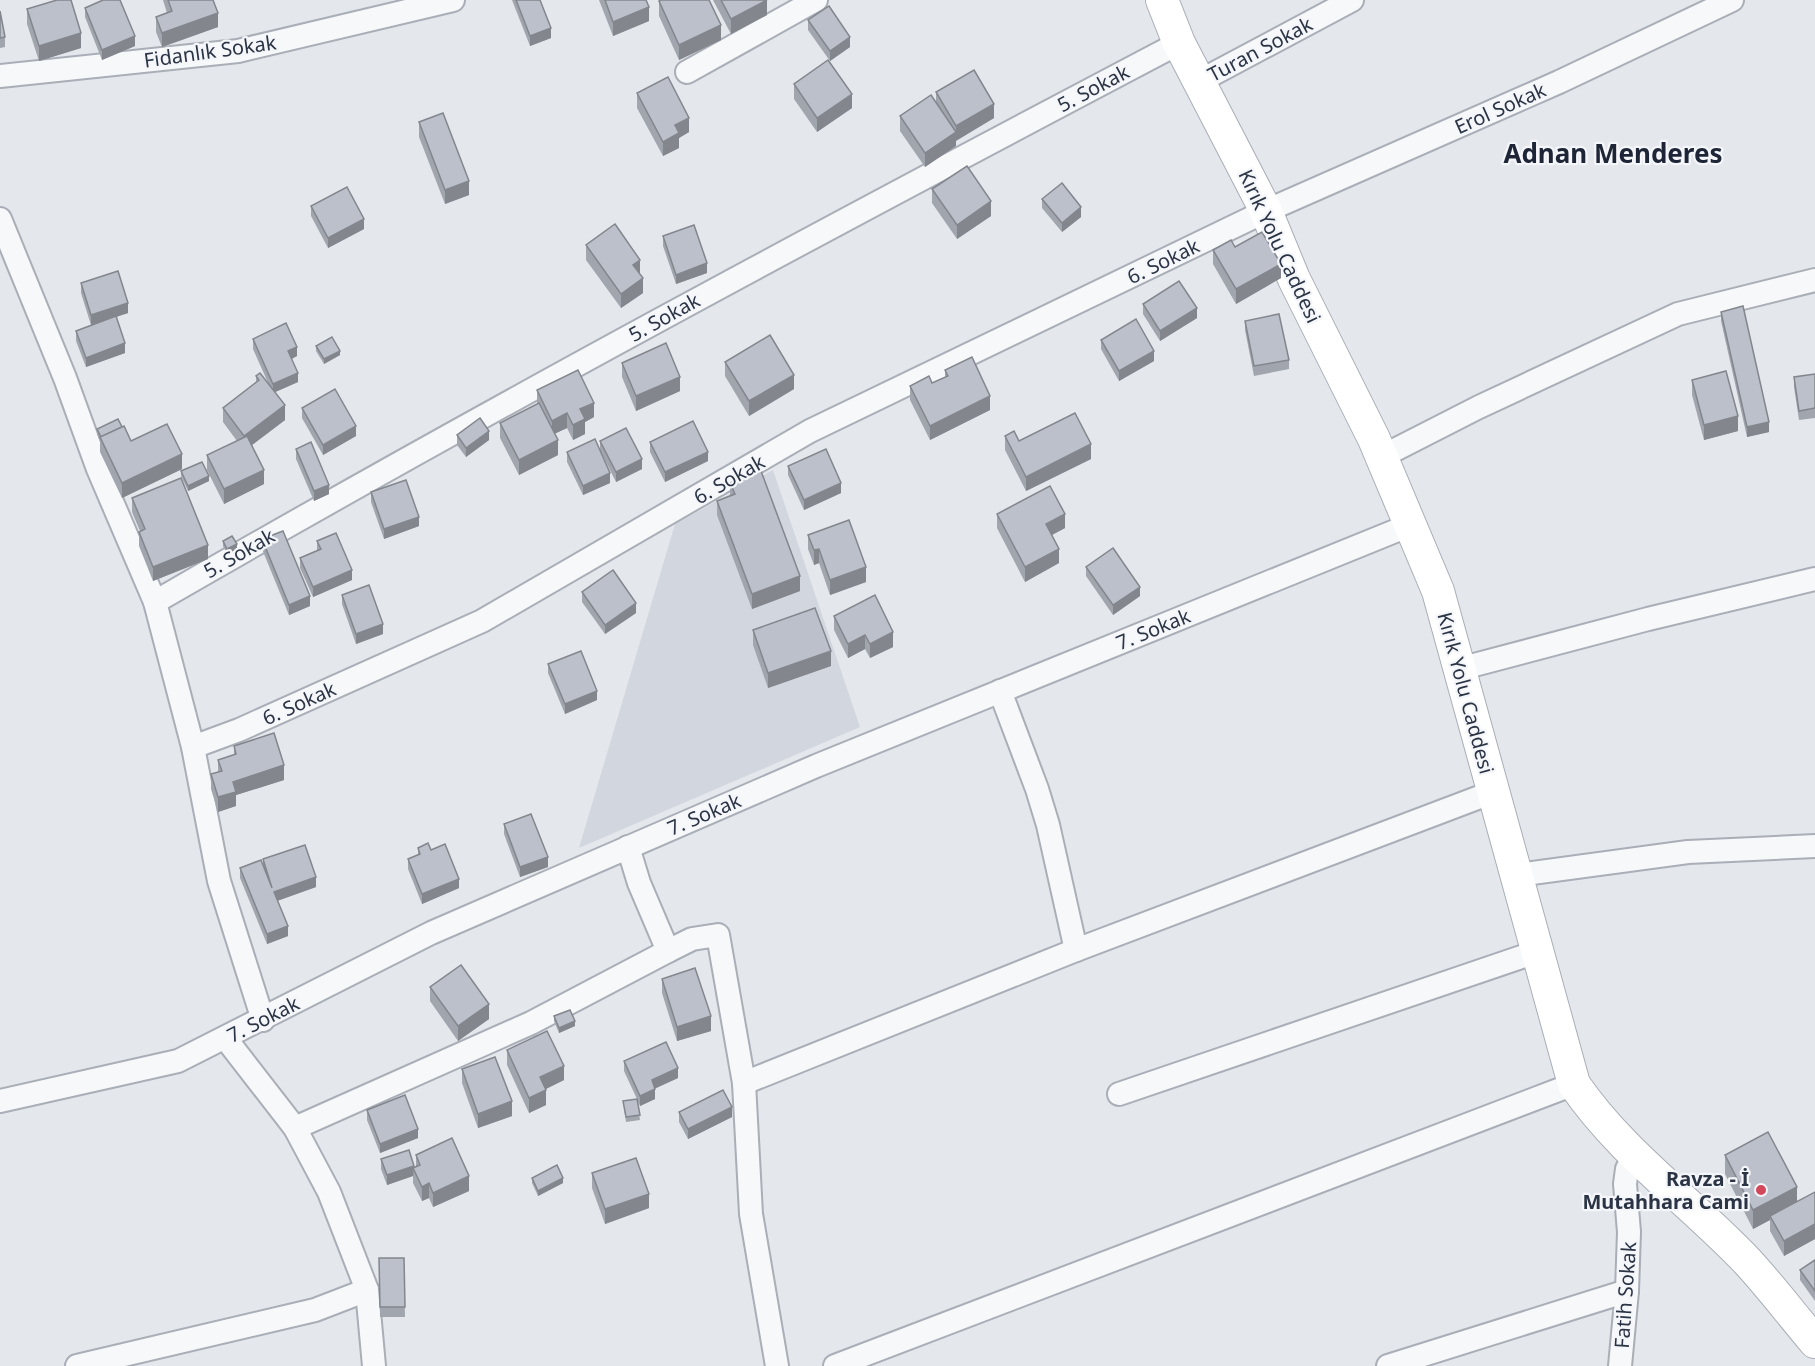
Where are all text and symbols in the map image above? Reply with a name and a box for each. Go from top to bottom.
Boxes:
street label: Turan Sokak [1203,10,1317,88]
street label: Fidanlık Sokak [142,28,278,74]
street label: 5. Sokak [1052,58,1134,118]
street label: Erol Sokak [1450,76,1550,140]
district label: Adnan Menderes [1503,135,1723,171]
street label: Kırık Yolu Caddesi [1233,165,1327,327]
street label: 6. Sokak [1122,232,1204,290]
street label: 5. Sokak [623,286,705,348]
street label: 6. Sokak [689,448,770,510]
street label: 5. Sokak [199,522,280,584]
street label: 7. Sokak [1112,602,1194,656]
street label: Kırık Yolu Caddesi [1431,609,1501,777]
street label: 6. Sokak [258,675,340,731]
street label: 7. Sokak [663,786,745,842]
street label: 7. Sokak [222,989,304,1049]
place label: Ravza - İ Mutahhara Cami [1582,1165,1749,1215]
marker: Ravza - İ Mutahhara Cami [1754,1183,1768,1197]
street label: Fatih Sokak [1608,1240,1642,1349]

